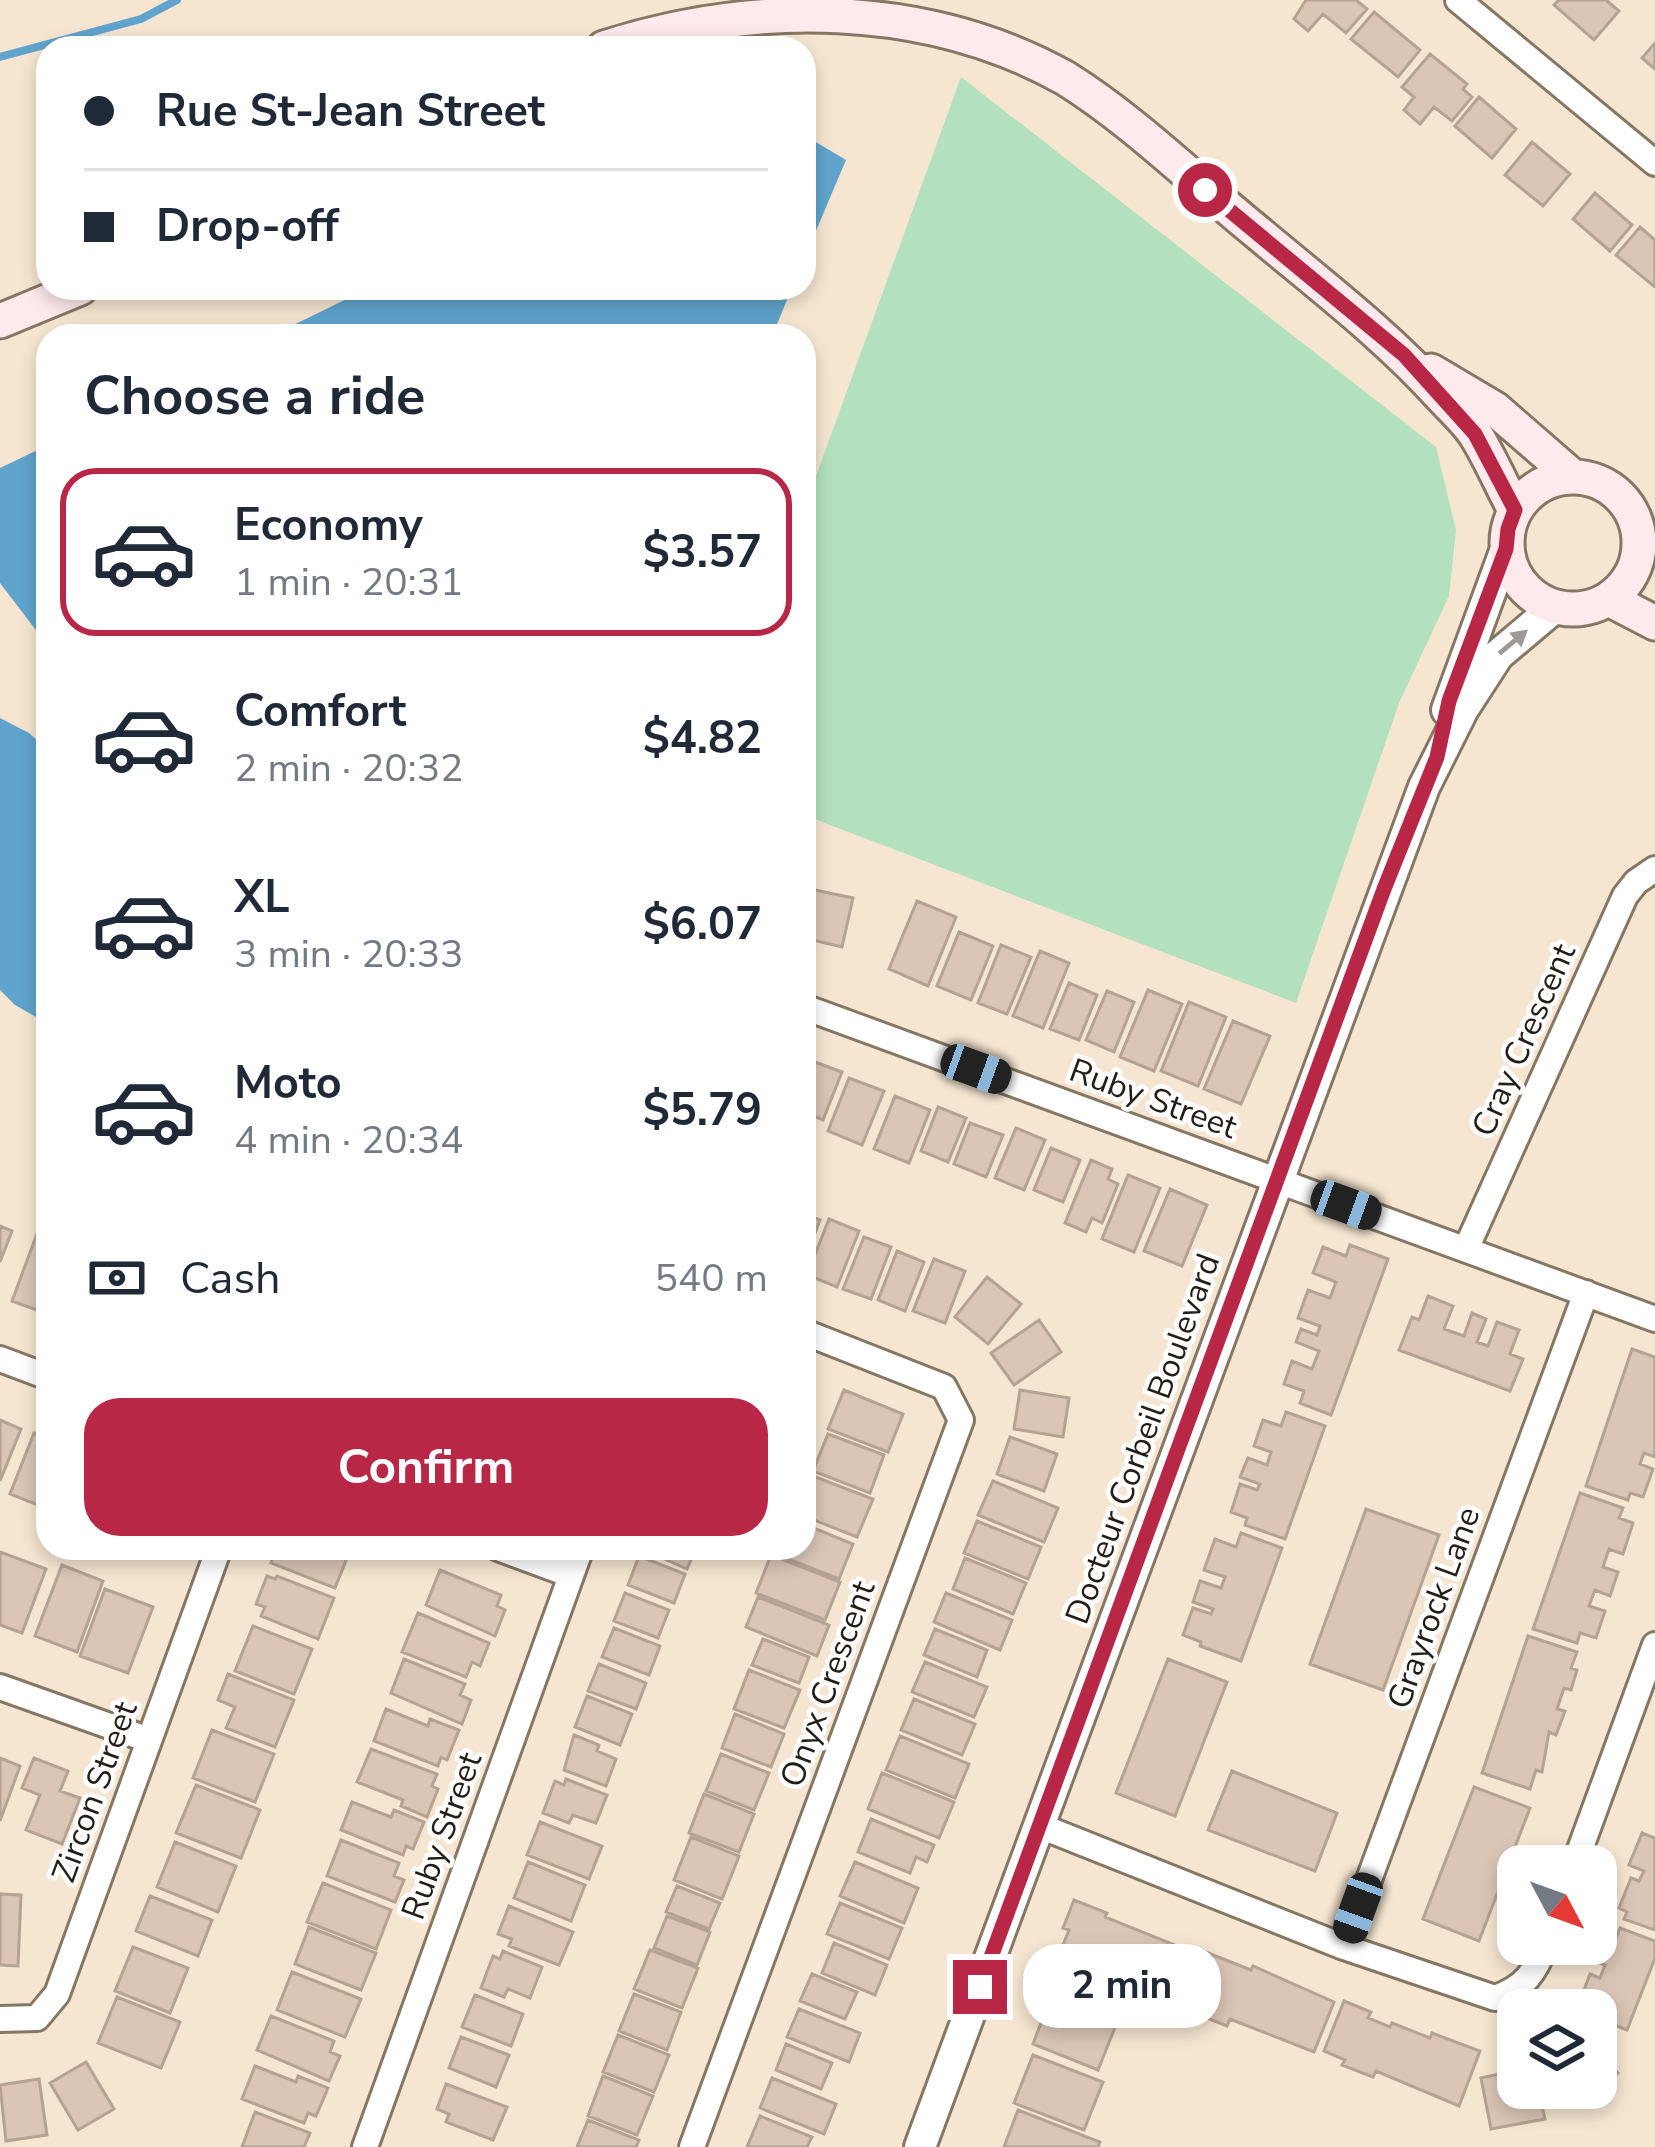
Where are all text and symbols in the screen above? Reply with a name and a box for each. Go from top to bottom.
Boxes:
text: Rue St-Jean Street [156,81,545,142]
route start [1178,163,1232,217]
text: Drop-off [156,196,339,257]
text: Choose a ride [84,359,425,433]
text: Economy [234,495,423,556]
icon: car [90,498,198,606]
text: $3.57 [643,522,762,583]
text: 1 min · 20:31 [234,556,463,609]
one-way arrow [1498,630,1529,656]
text: Comfort [234,681,406,742]
icon: car [90,684,198,792]
text: $4.82 [643,708,762,769]
text: 2 min · 20:32 [234,742,463,795]
text: XL [234,867,290,928]
icon: car [90,870,198,978]
text: $6.07 [643,894,762,955]
text: 3 min · 20:33 [234,928,463,981]
street label: Cray Crescent [1461,936,1587,1144]
car [936,1040,1016,1098]
street label: Ruby Street [1063,1048,1243,1150]
text: Moto [234,1053,342,1114]
icon: car [90,1056,198,1164]
text: $5.79 [643,1080,762,1141]
text: 4 min · 20:34 [234,1114,463,1167]
car [1306,1176,1386,1234]
icon: cash [84,1245,150,1311]
text: Cash [180,1248,281,1309]
street label: Docteur Corbeil Boulevard [1055,1248,1231,1630]
text: 540 m [654,1252,768,1305]
button: Confirm [84,1398,768,1536]
street label: Grayrock Lane [1377,1501,1491,1715]
street label: Onyx Crescent [770,1574,886,1793]
street label: Zircon Street [41,1695,149,1889]
street label: Ruby Street [391,1746,493,1926]
north arrow [1497,1845,1617,1965]
map controls [1497,1845,1617,2109]
car [1329,1868,1387,1948]
callout: 2 min [1022,1945,1220,2029]
text: 2 min [1072,1959,1172,2012]
route end [953,1960,1007,2014]
button: layers [1497,1989,1617,2109]

